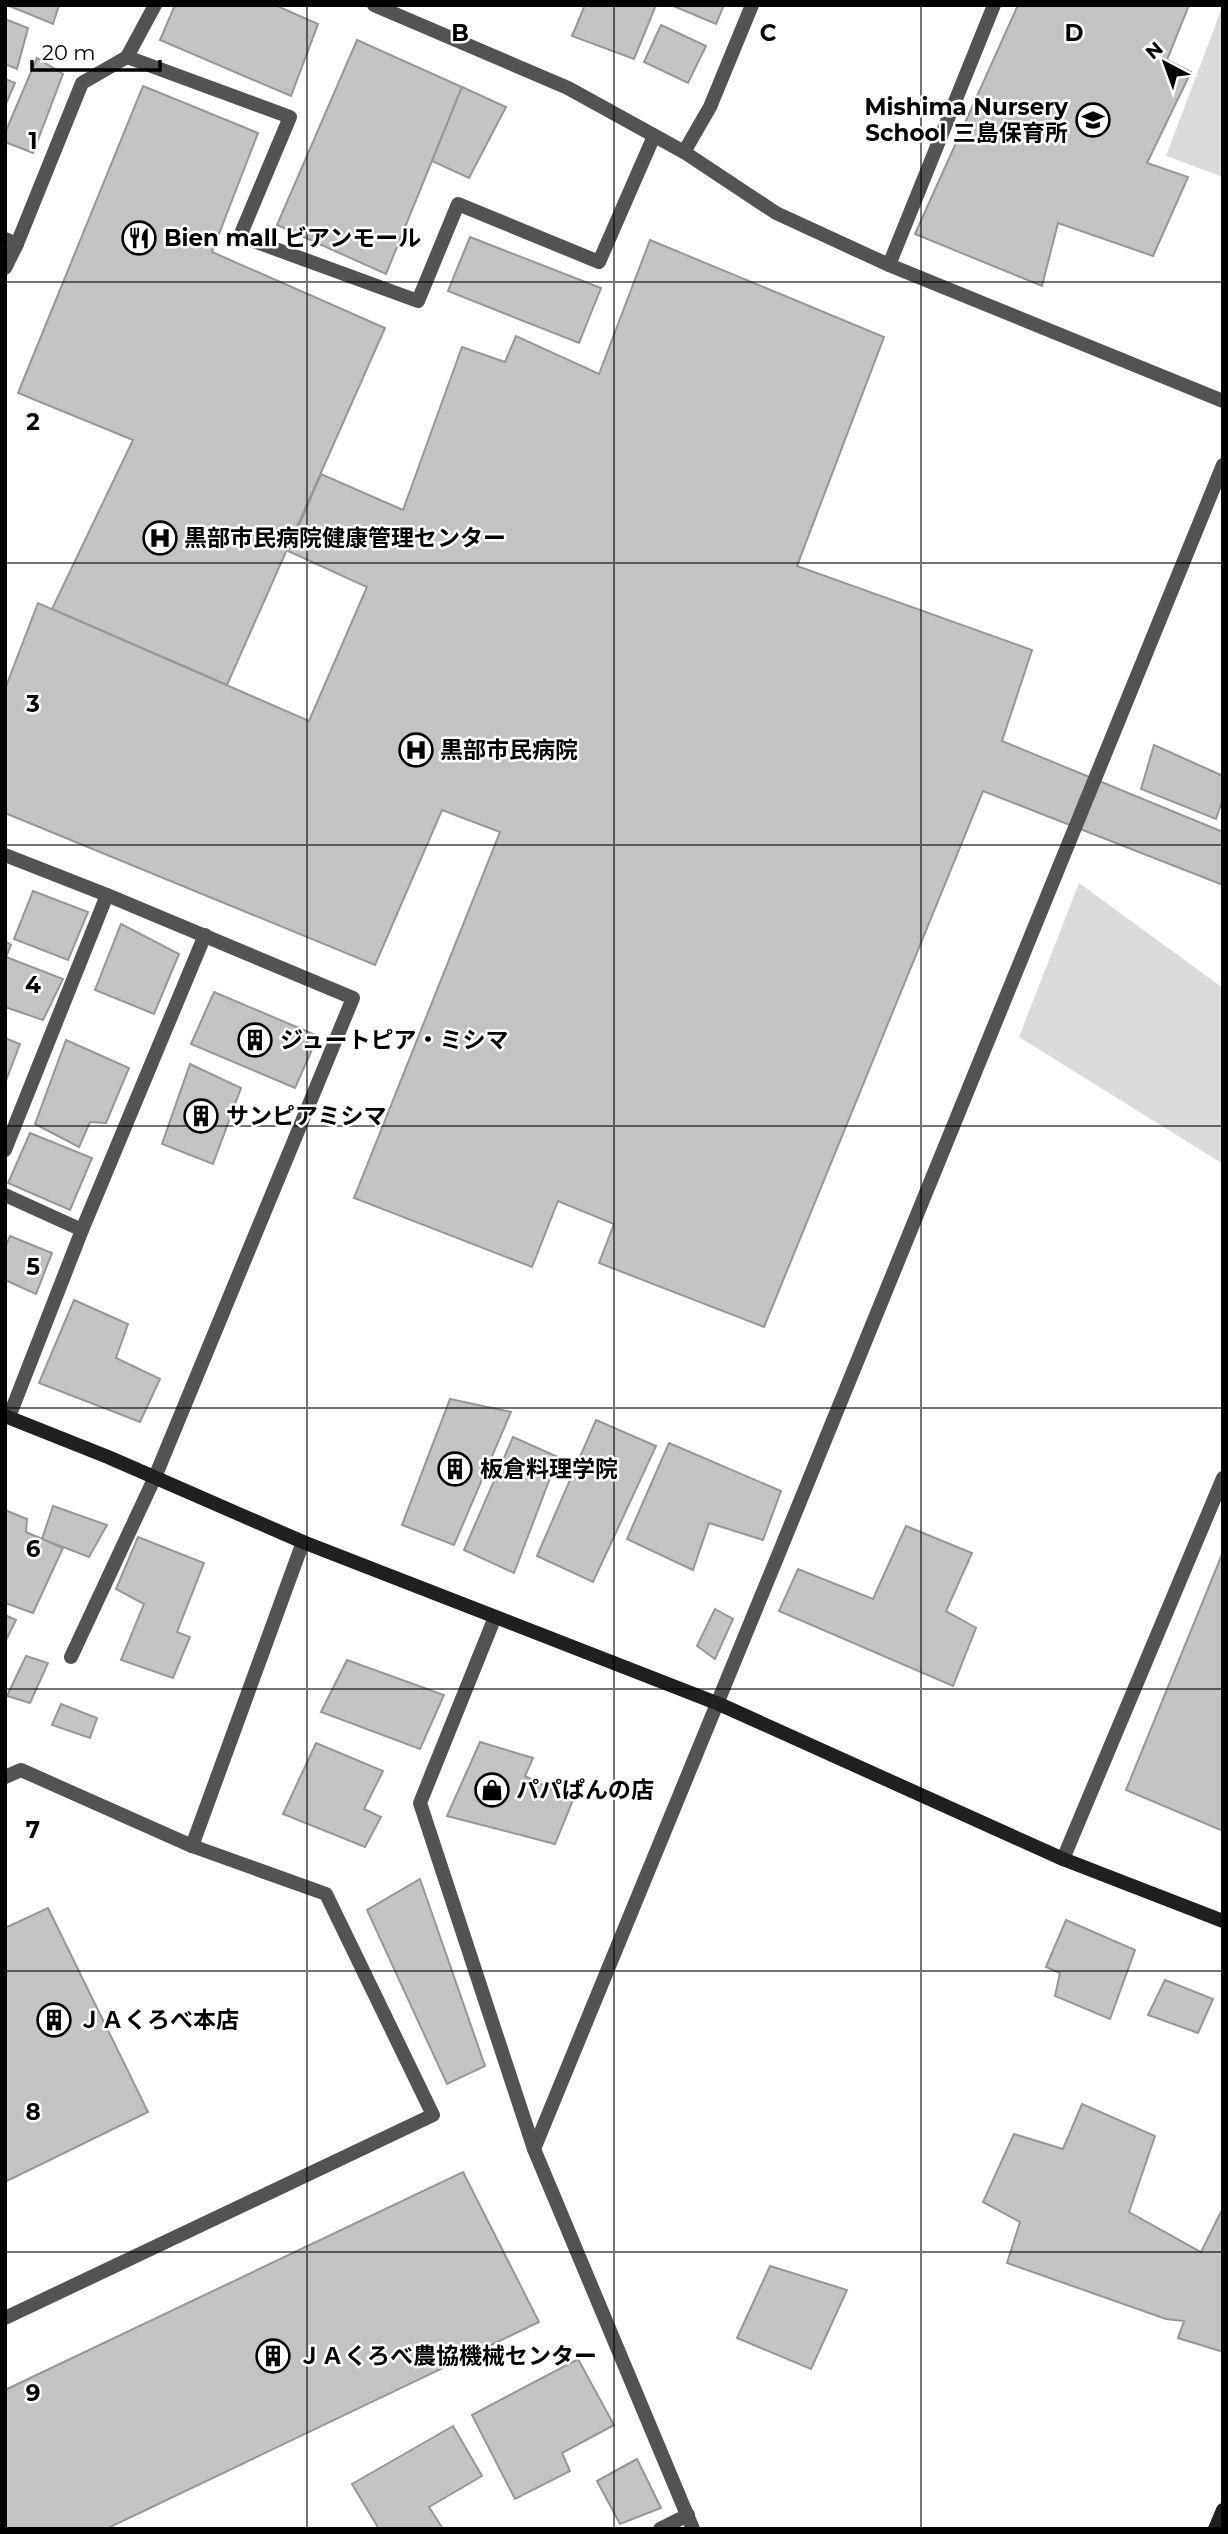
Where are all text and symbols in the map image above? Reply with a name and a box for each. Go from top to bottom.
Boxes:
text: B [451,19,469,47]
text: C [760,19,777,47]
text: D [1065,19,1084,47]
scale bar [32,28,159,72]
north arrow [1130,28,1200,98]
text: N [1141,37,1168,64]
text: 20 m [42,40,96,65]
place label: Mishima Nursery School 三島保育所 [865,93,1068,147]
school or university icon: Mishima Nursery School 三島保育所 [1074,101,1112,139]
text: 1 [28,127,38,155]
restaurant icon: Bien mall ビアンモール [120,219,158,257]
place label: Bien mall ビアンモール [164,224,421,252]
text: 2 [26,408,40,436]
hospital icon: 黒部市民病院健康管理センター [141,519,179,557]
place label: 黒部市民病院健康管理センター [184,524,506,552]
text: 3 [25,690,40,718]
hospital icon: 黒部市民病院 [397,731,435,769]
place label: 黒部市民病院 [440,736,578,764]
text: 4 [25,971,41,999]
building icon: ジュートピア・ミシマ [236,1021,274,1059]
place label: ジュートピア・ミシマ [280,1026,508,1054]
building icon: サンピアミシマ [182,1097,220,1135]
place label: サンピアミシマ [226,1102,387,1130]
text: 5 [26,1253,40,1281]
building icon: 板倉料理学院 [436,1450,474,1488]
place label: 板倉料理学院 [480,1455,618,1483]
text: 6 [26,1535,41,1563]
shop icon: パパぱんの店 [473,1771,511,1809]
place label: パパぱんの店 [516,1776,654,1804]
text: 7 [26,1816,40,1844]
building icon: ＪＡくろべ本店 [35,2001,73,2039]
place label: ＪＡくろべ本店 [78,2006,239,2034]
text: 8 [25,2098,41,2126]
building icon: ＪＡくろべ農協機械センター [254,2337,292,2375]
place label: ＪＡくろべ農協機械センター [298,2342,597,2370]
text: 9 [26,2379,40,2407]

